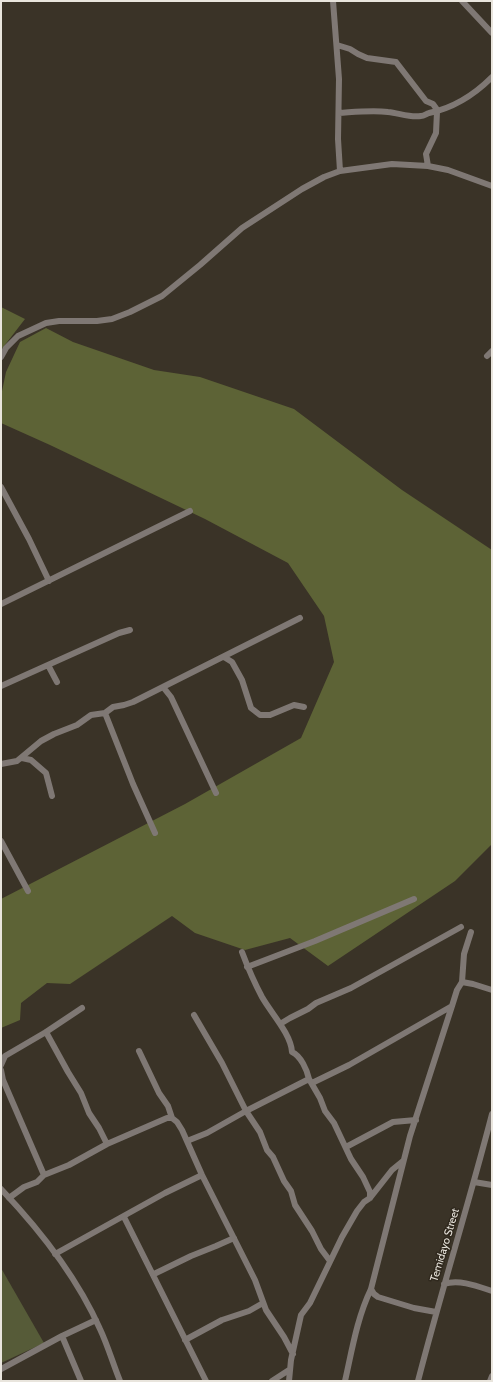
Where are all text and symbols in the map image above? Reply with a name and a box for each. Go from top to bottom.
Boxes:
street label: Temidayo Street [428,1207,462,1283]

